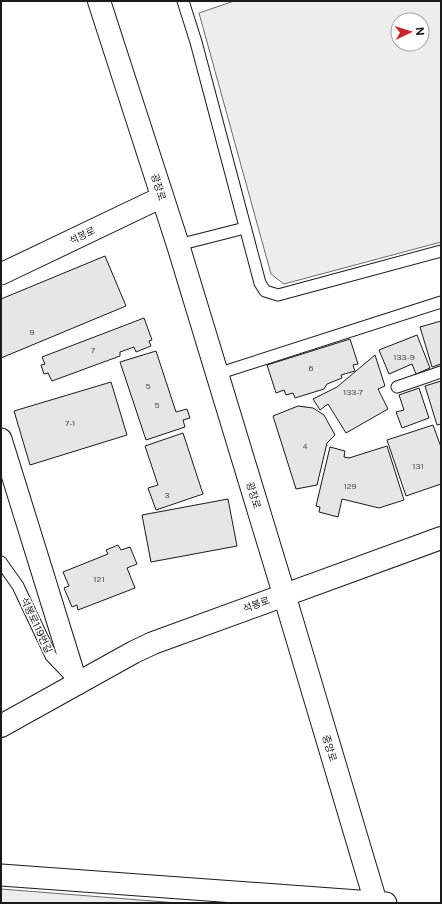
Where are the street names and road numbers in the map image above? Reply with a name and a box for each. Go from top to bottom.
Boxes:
street label: 광장로 [149,172,169,202]
street label: 석봉로 [67,224,97,246]
street label: 광장로 [244,480,264,510]
street label: 석봉로 [241,594,271,614]
street label: 석봉로119번길 [19,595,55,655]
street label: 중앙로 [320,733,340,763]

